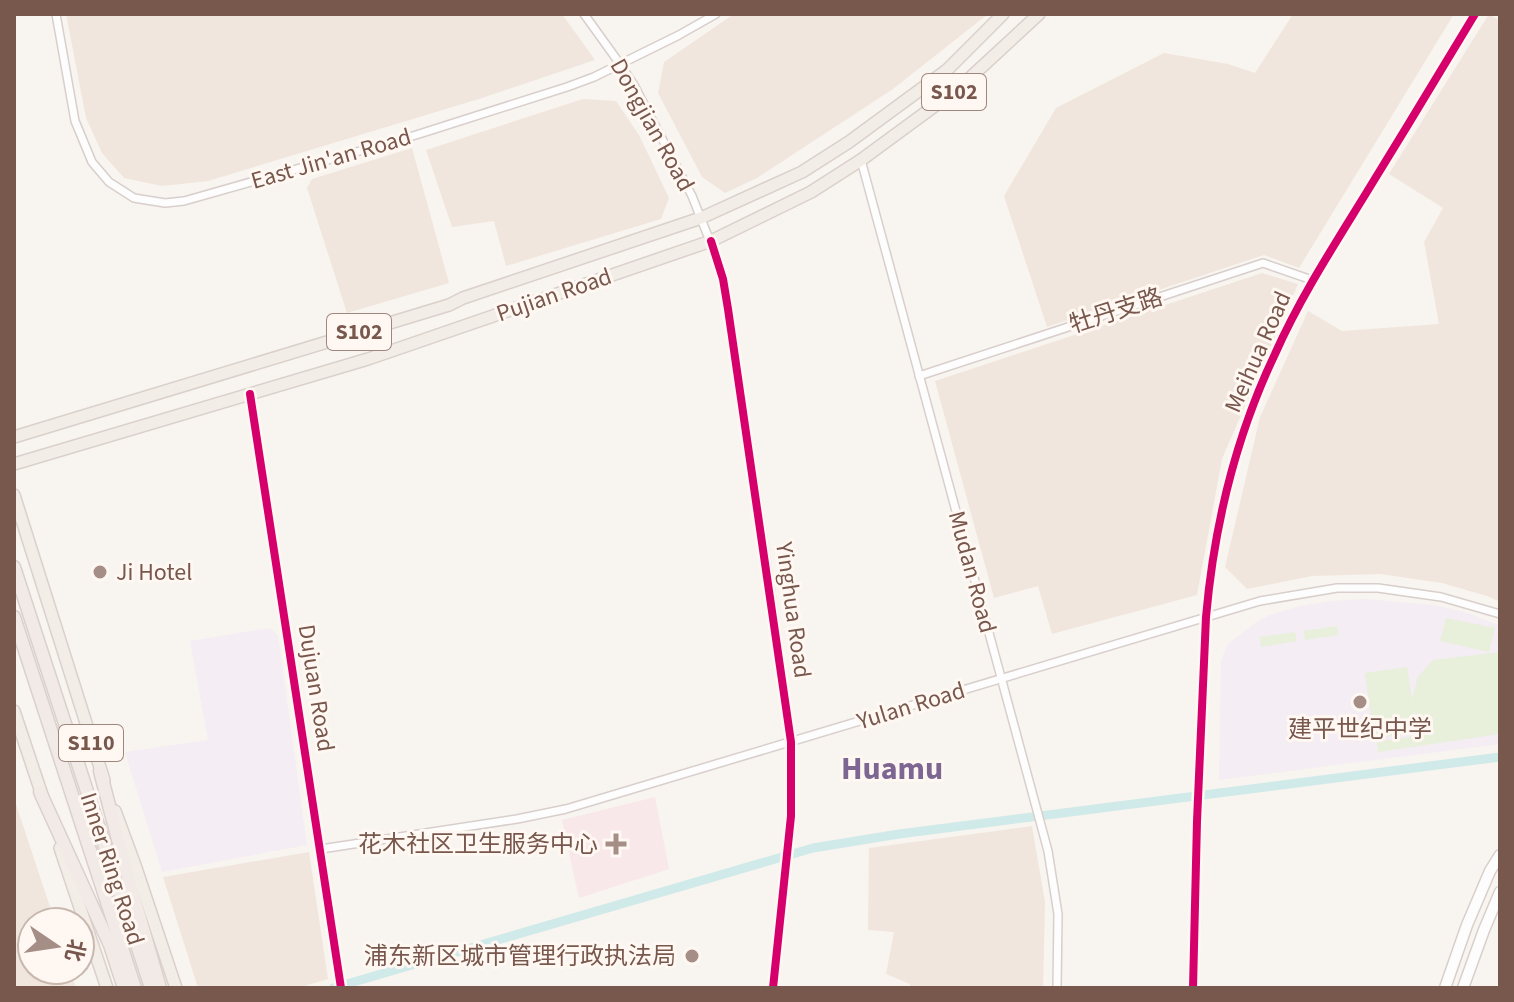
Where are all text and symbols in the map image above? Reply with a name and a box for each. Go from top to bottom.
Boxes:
street label: Dongjian Road [601,52,703,198]
road number: S102 [922,74,986,110]
street label: East Jin'an Road [247,119,415,199]
street label: Pujian Road [492,259,616,331]
street label: 牡丹支路 [1065,280,1167,342]
street label: Meihua Road [1216,286,1300,418]
road number: S102 [327,314,391,350]
street label: Mudan Road [939,507,1005,637]
street label: Yinghua Road [766,539,820,680]
place label: Ji Hotel [116,555,192,590]
marker: Ji Hotel [91,563,109,581]
street label: Dujuan Road [289,622,343,754]
street label: Yulan Road [852,673,969,739]
marker: 建平世纪中学 [1351,693,1369,711]
place label: 建平世纪中学 [1288,712,1432,747]
road number: S110 [59,725,123,761]
district label: Huamu [841,746,943,792]
street label: Inner Ring Road [71,788,153,950]
place label: 花木社区卫生服务中心 [358,827,598,862]
marker: 花木社区卫生服务中心 [605,833,627,855]
north arrow [16,906,96,986]
text: 北 [56,936,93,965]
place label: 浦东新区城市管理行政执法局 [364,939,676,974]
marker: 浦东新区城市管理行政执法局 [683,947,701,965]

